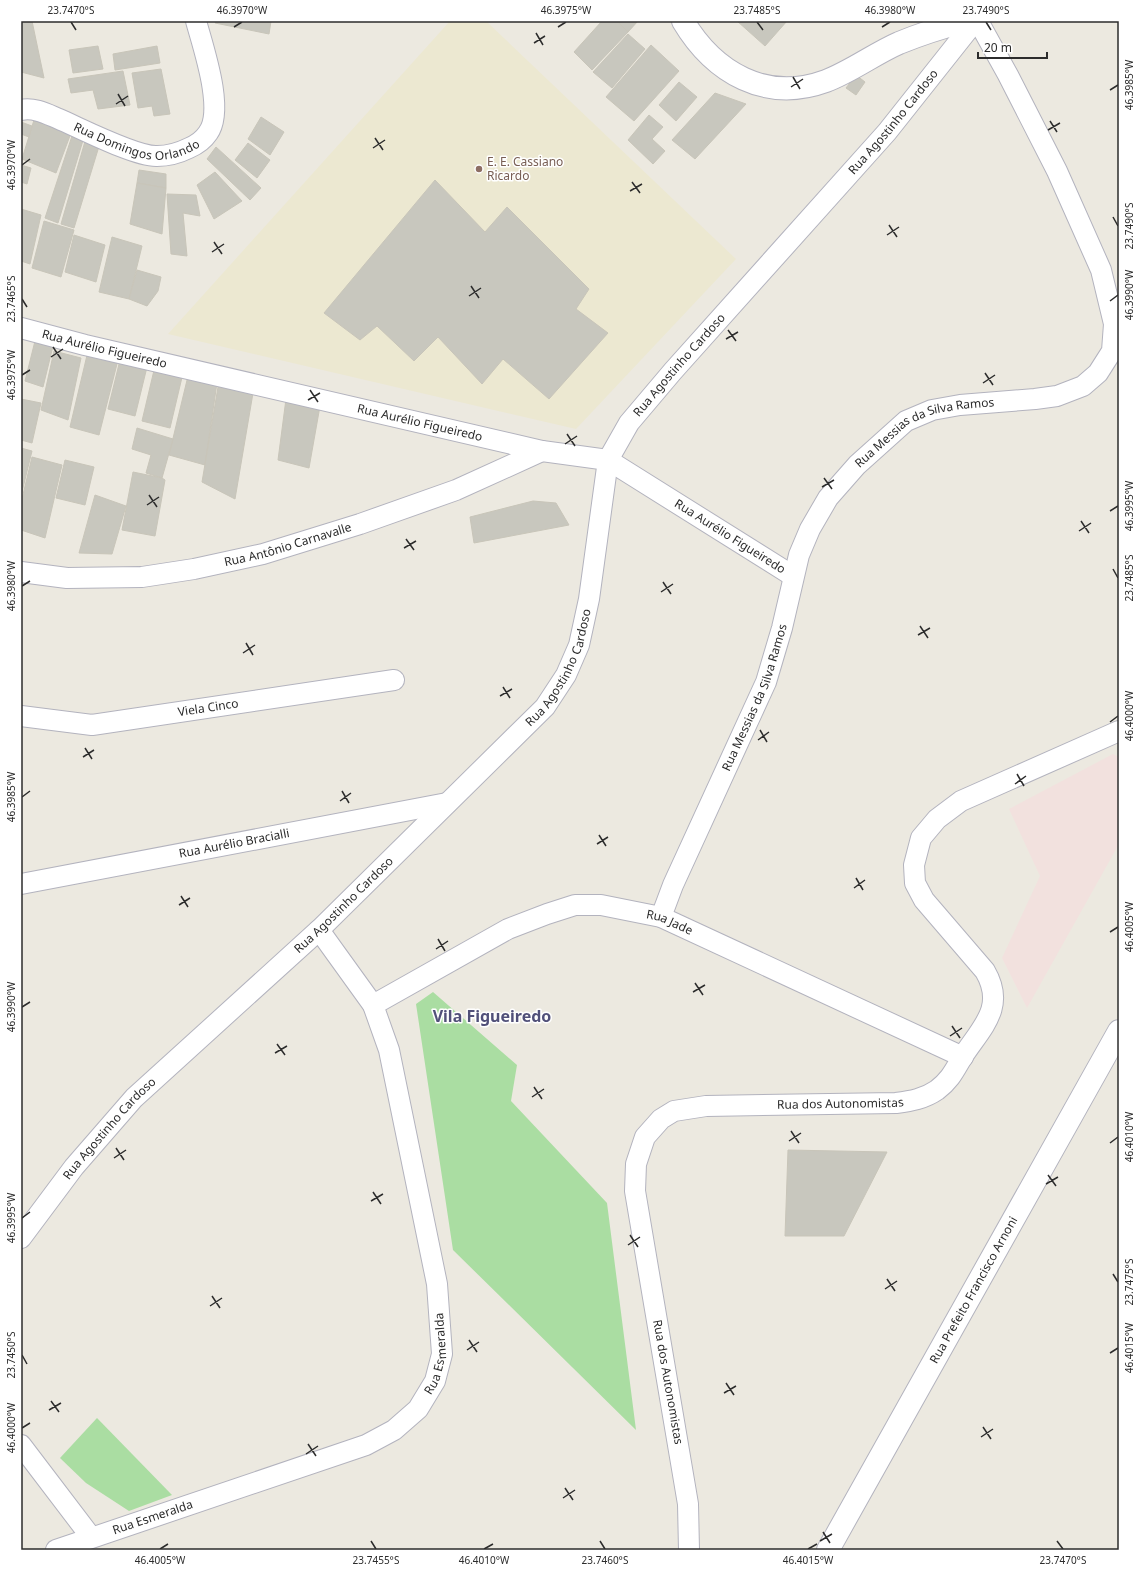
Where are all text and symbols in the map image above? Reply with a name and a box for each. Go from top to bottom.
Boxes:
text: 23.7470°S [48,3,95,17]
text: 46.3970°W [217,3,268,17]
text: 46.3975°W [541,3,592,17]
text: 23.7485°S [734,3,781,17]
text: 46.3980°W [865,3,916,17]
text: 23.7490°S [963,3,1010,17]
scale bar [978,34,1047,60]
text: 20 m [984,39,1012,56]
text: 46.3985°W [1122,59,1136,110]
street label: Rua Agostinho Cardoso [844,65,942,178]
street label: Rua Domingos Orlando [71,118,203,164]
text: 46.3970°W [4,139,18,190]
place label: E. E. Cassiano Ricardo [487,153,563,184]
marker: E. E. Cassiano Ricardo [474,164,484,174]
text: 23.7490°S [1122,202,1136,249]
text: 46.3990°W [1122,269,1136,320]
text: 23.7465°S [4,275,18,322]
street label: Rua Agostinho Cardoso [629,309,729,420]
street label: Rua Aurélio Figueiredo [40,325,169,372]
text: 46.3975°W [4,349,18,400]
street label: Rua Messias da Silva Ramos [851,393,995,471]
street label: Rua Aurélio Figueiredo [356,399,484,445]
text: 46.3995°W [1122,480,1136,531]
street label: Rua Aurélio Figueiredo [671,495,789,577]
street label: Rua Antônio Carnavalle [223,518,354,570]
text: 23.7485°S [1122,554,1136,601]
text: 46.3980°W [4,560,18,611]
street label: Rua Agostinho Cardoso [521,607,595,730]
street label: Rua Messias da Silva Ramos [717,622,791,774]
text: 46.4000°W [1122,690,1136,741]
street label: Viela Cinco [177,694,240,720]
text: 46.3985°W [4,771,18,822]
street label: Rua Aurélio Bracialli [177,824,291,862]
street label: Rua Agostinho Cardoso [290,853,397,957]
text: 46.4005°W [1122,901,1136,952]
street label: Rua Jade [645,905,696,939]
text: 46.3990°W [4,981,18,1032]
district label: Vila Figueiredo [433,1005,551,1027]
street label: Rua Agostinho Cardoso [59,1073,159,1183]
street label: Rua dos Autonomistas [777,1093,905,1113]
text: 46.4010°W [1122,1111,1136,1162]
text: 46.3995°W [4,1192,18,1243]
street label: Rua Prefeito Francisco Arnoni [925,1213,1021,1366]
text: 23.7475°S [1122,1258,1136,1305]
street label: Rua Esmeralda [420,1312,450,1398]
street label: Rua dos Autonomistas [649,1318,688,1446]
text: 46.4015°W [1122,1322,1136,1373]
text: 23.7450°S [4,1331,18,1378]
text: 46.4000°W [4,1402,18,1453]
street label: Rua Esmeralda [110,1495,195,1538]
text: 46.4005°W [135,1553,186,1567]
text: 23.7455°S [353,1553,400,1567]
text: 46.4010°W [459,1553,510,1567]
text: 23.7460°S [582,1553,629,1567]
text: 46.4015°W [783,1553,834,1567]
text: 23.7470°S [1040,1553,1087,1567]

